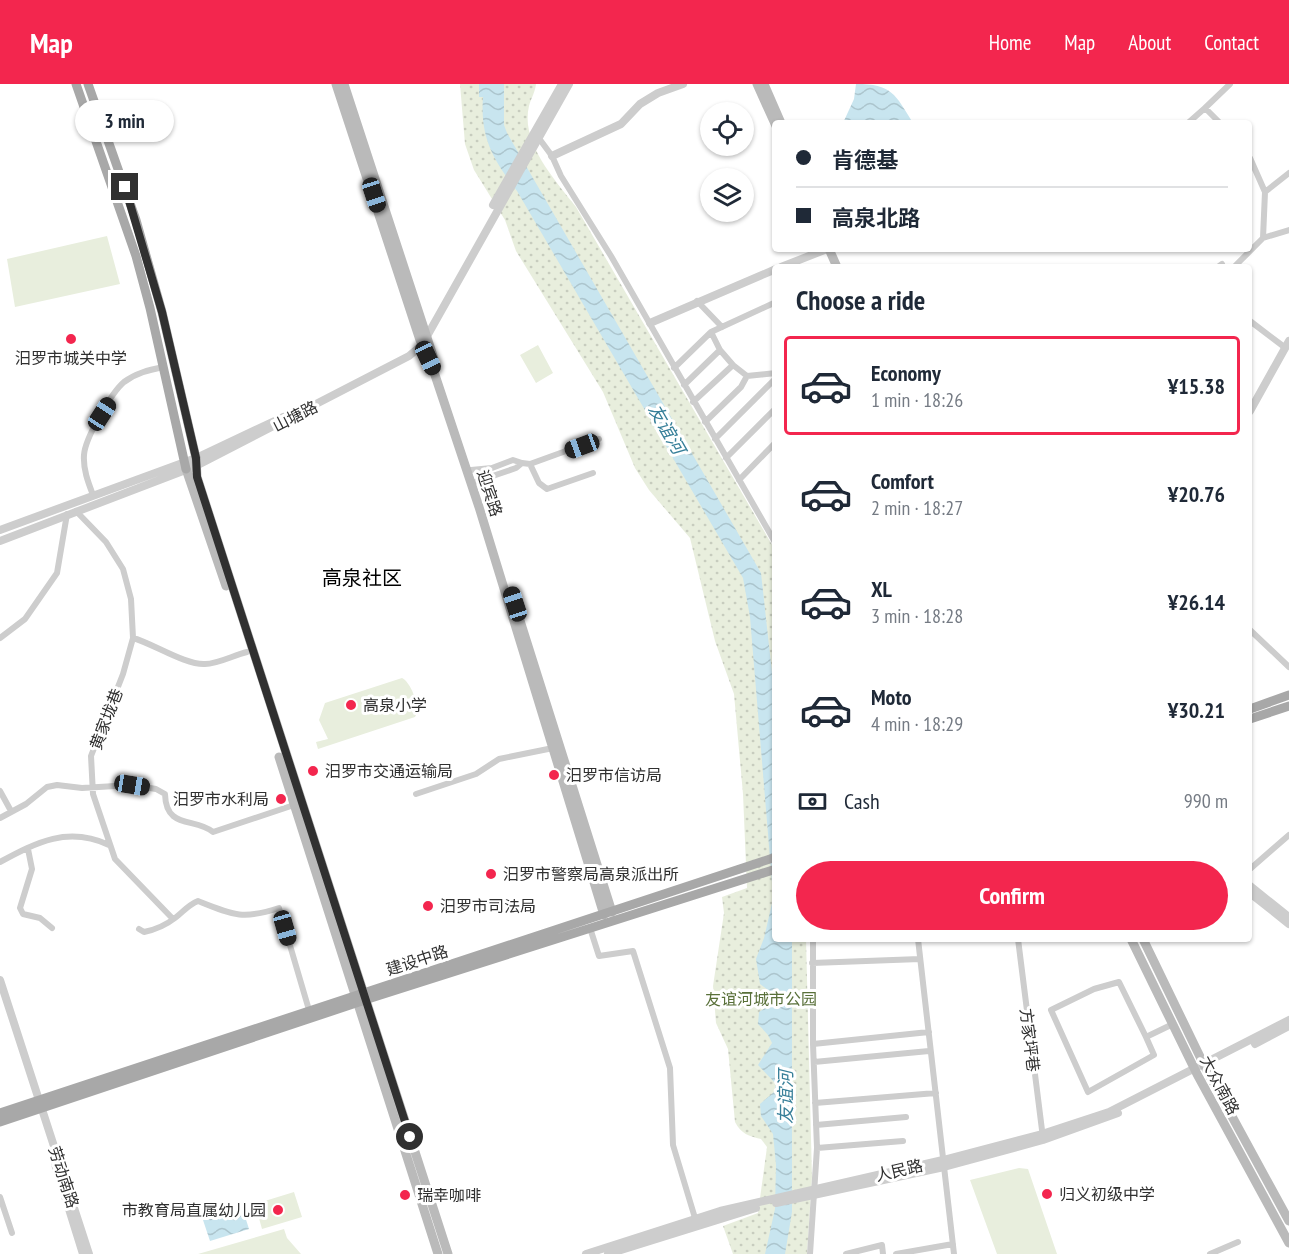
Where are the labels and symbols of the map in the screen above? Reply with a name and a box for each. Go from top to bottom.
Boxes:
callout: 3 min [76,100,174,142]
route end [111,173,138,200]
car [360,175,388,215]
marker: 汨罗市城关中学 [64,332,78,346]
car [412,338,444,378]
place label: 汨罗市城关中学 [15,348,127,368]
car [85,394,119,434]
street label: 山塘路 [269,396,321,436]
water label: 友谊河 [644,400,692,461]
car [562,431,602,461]
street label: 迎宾路 [473,467,507,519]
district label: 高泉社区 [322,565,402,591]
car [501,584,529,624]
street label: 黄家垅巷 [85,686,127,752]
place label: 高泉小学 [363,695,427,715]
marker: 高泉小学 [344,698,358,712]
place label: 汨罗市交通运输局 [325,761,453,781]
marker: 汨罗市交通运输局 [306,764,320,778]
place label: 汨罗市信访局 [566,765,662,785]
marker: 汨罗市信访局 [547,768,561,782]
car [113,773,151,797]
place label: 汨罗市水利局 [173,789,269,809]
marker: 汨罗市水利局 [274,792,288,806]
place label: 汨罗市警察局高泉派出所 [503,864,679,884]
marker: 汨罗市警察局高泉派出所 [484,867,498,881]
place label: 汨罗市司法局 [440,896,536,916]
marker: 汨罗市司法局 [421,899,435,913]
car [271,908,299,948]
street label: 建设中路 [383,941,451,979]
park label: 友谊河城市公园 [705,989,817,1009]
street label: 方家坪巷 [1016,1007,1044,1073]
street label: 大众南路 [1196,1052,1244,1118]
water label: 友谊河 [774,1067,797,1124]
route start [396,1123,423,1150]
street label: 劳动南路 [45,1143,83,1211]
street label: 人民路 [873,1155,925,1185]
place label: 归义初级中学 [1059,1184,1155,1204]
place label: 瑞幸咖啡 [417,1185,481,1205]
marker: 归义初级中学 [1040,1187,1054,1201]
marker: 瑞幸咖啡 [398,1188,412,1202]
place label: 市教育局直属幼儿园 [122,1200,266,1220]
marker: 市教育局直属幼儿园 [271,1203,285,1217]

